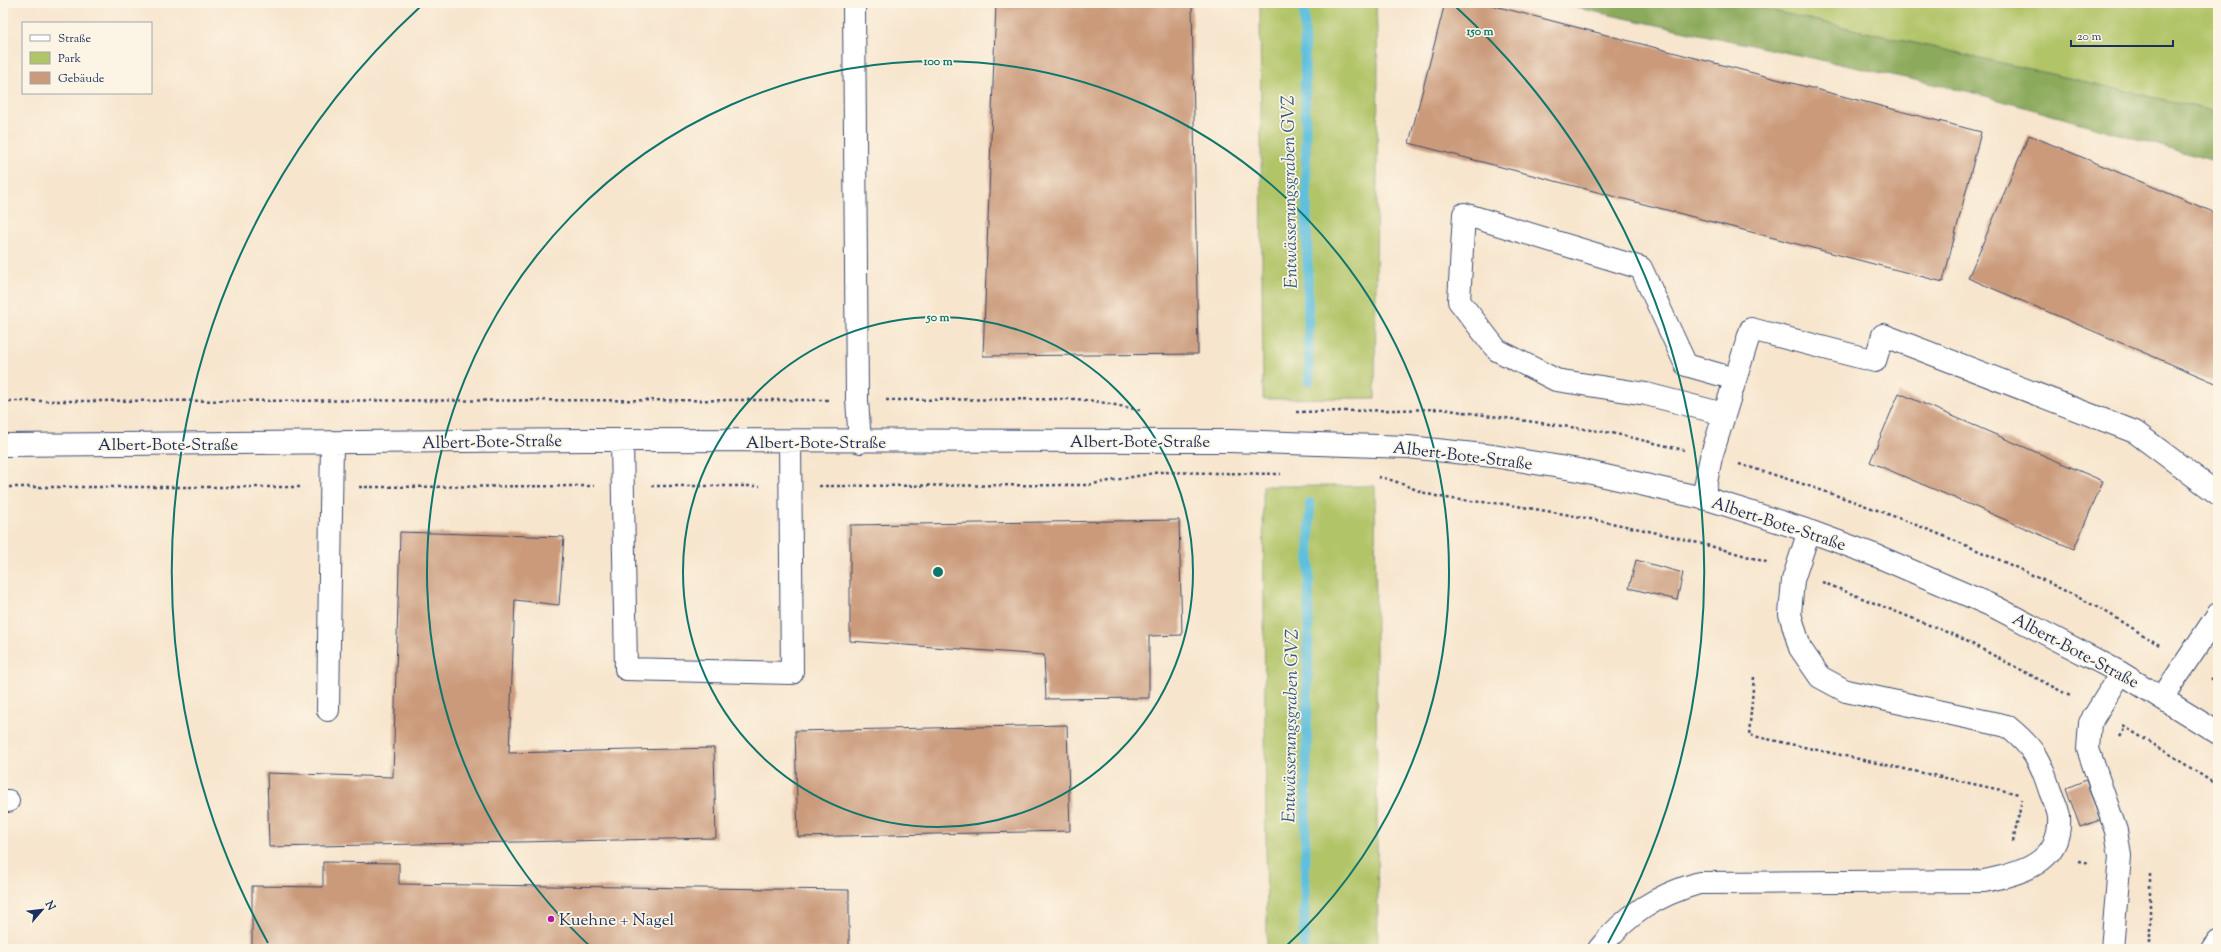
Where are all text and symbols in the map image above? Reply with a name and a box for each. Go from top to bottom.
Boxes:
legend [22,22,152,94]
scale bar [2071,22,2173,48]
text: 150 m [1465,23,1494,41]
text: 20 m [2077,28,2102,46]
text: Straße [58,30,92,48]
text: Park [58,50,81,68]
text: 100 m [922,53,953,71]
text: Gebäude [58,70,105,88]
water label: Entwässerungsgraben GVZ [1276,94,1306,289]
text: 50 m [926,309,950,327]
street label: Albert-Bote-Straße [422,430,562,456]
street label: Albert-Bote-Straße [1070,431,1210,455]
street label: Albert-Bote-Straße [746,432,886,456]
street label: Albert-Bote-Straße [98,434,238,458]
street label: Albert-Bote-Straße [1392,437,1534,477]
street label: Albert-Bote-Straße [1708,492,1849,558]
centre of rings [931,565,945,579]
street label: Albert-Bote-Straße [2007,608,2143,695]
water label: Entwässerungsgraben GVZ [1277,629,1307,823]
north arrow [22,890,62,930]
text: N [40,897,59,914]
place label: Kuehne + Nagel [559,909,674,933]
marker: Kuehne + Nagel [546,914,556,924]

